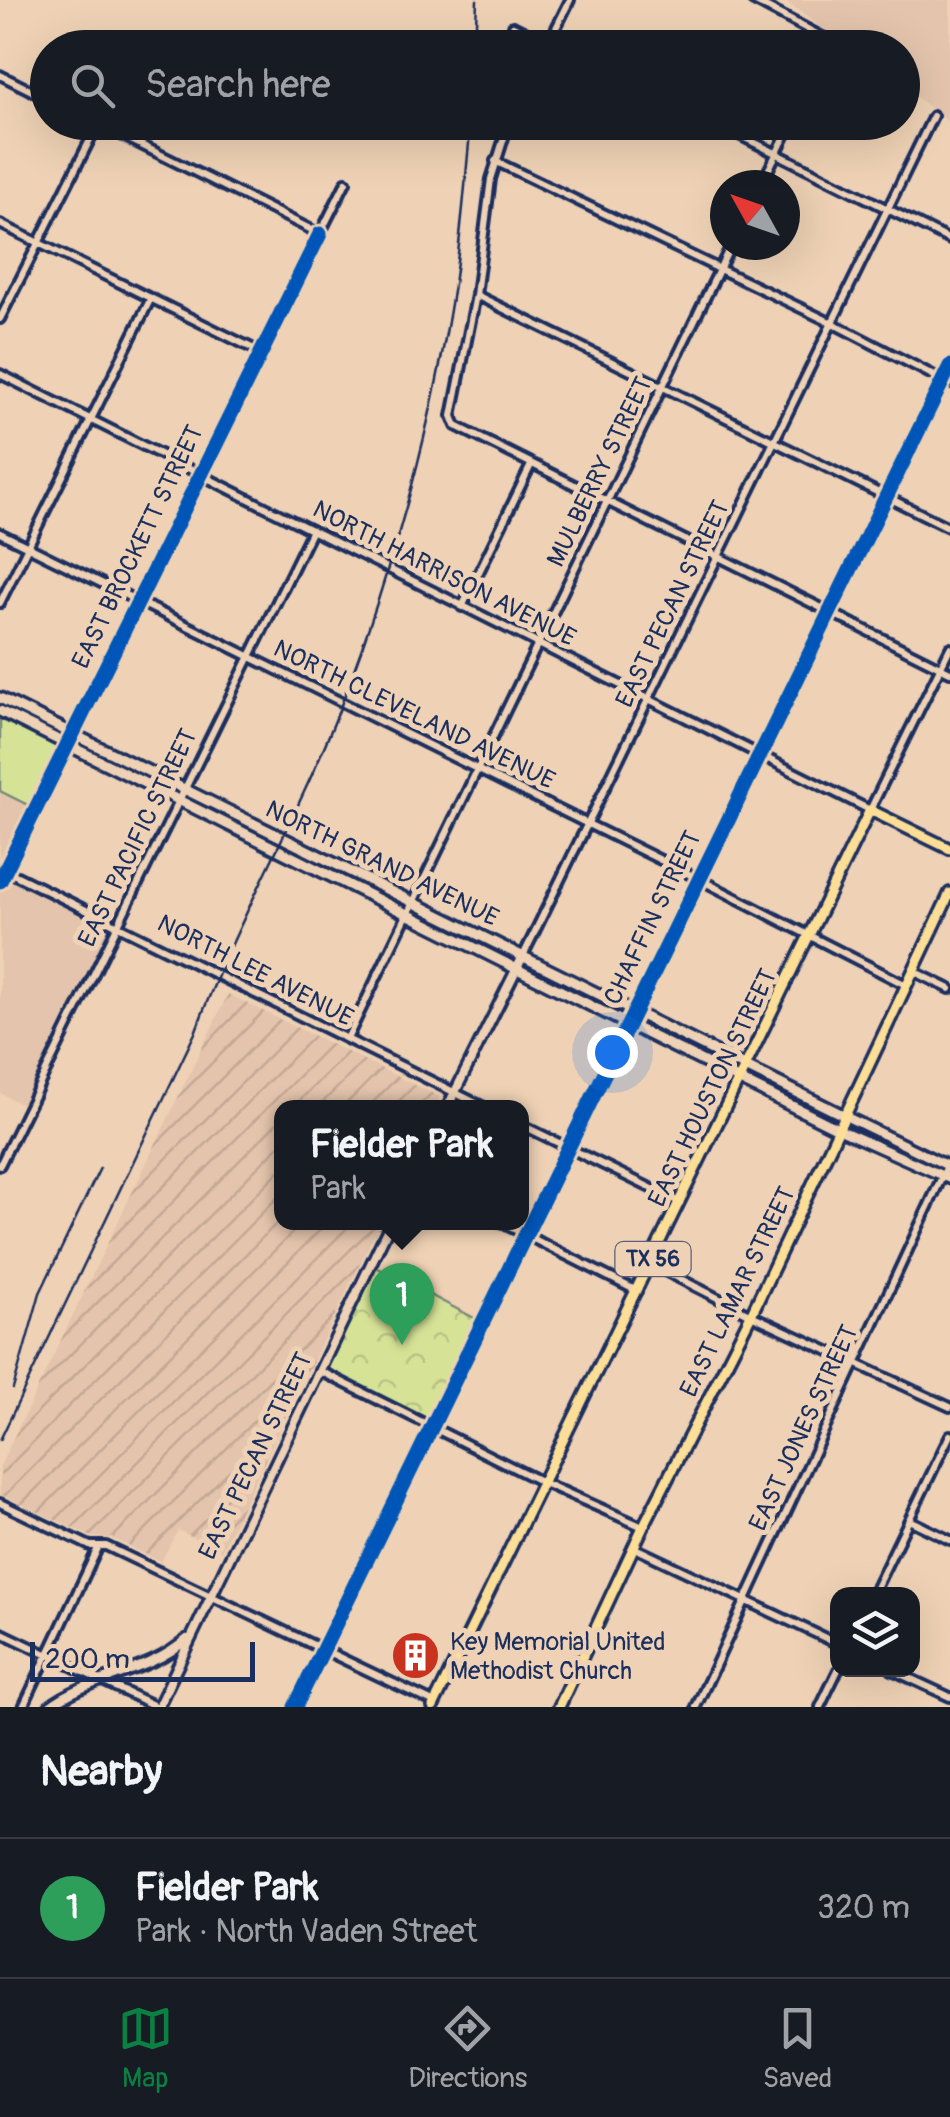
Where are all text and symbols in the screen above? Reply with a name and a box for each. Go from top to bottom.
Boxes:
search box [30,30,920,140]
icon: search [65,58,120,113]
text: Search here [145,61,331,109]
north arrow [710,170,800,260]
street label: MULBERRY STREET [541,372,659,572]
street label: EAST BROCKETT STREET [66,420,211,674]
street label: NORTH HARRISON AVENUE [307,494,581,654]
street label: EAST PECAN STREET [609,495,737,713]
street label: NORTH CLEVELAND AVENUE [268,633,560,797]
street label: EAST PACIFIC STREET [72,724,204,952]
street label: NORTH GRAND AVENUE [260,794,504,934]
street label: CHAFFIN STREET [597,826,709,1010]
street label: NORTH LEE AVENUE [152,908,358,1034]
street label: EAST HOUSTON STREET [642,964,784,1212]
your location [587,1027,638,1078]
popup [274,1100,529,1230]
text: Fielder Park [310,1121,493,1169]
text: Park [310,1169,366,1209]
street label: EAST LAMAR STREET [674,1182,802,1402]
road number: TX 56 [616,1242,690,1276]
pin: 1 [370,1262,434,1345]
street label: EAST JONES STREET [743,1320,865,1536]
street label: EAST PECAN STREET [192,1347,320,1565]
map controls [830,1587,920,1677]
button: layers [830,1587,920,1677]
place label: Key Memorial United Methodist Church [450,1627,665,1687]
building icon: Key Memorial United Methodist Church [389,1630,441,1682]
scale bar [30,1637,255,1682]
text: 200 m [45,1642,130,1677]
text: Nearby [40,1746,162,1798]
text: Fielder Park [135,1864,319,1912]
text: 1 [66,1888,79,1928]
text: 320 m [817,1888,910,1928]
text: Park · North Vaden Street [135,1912,477,1952]
tab: Map [118,2001,173,2096]
tab: Directions [408,2001,527,2096]
tab: Saved [763,2001,832,2096]

